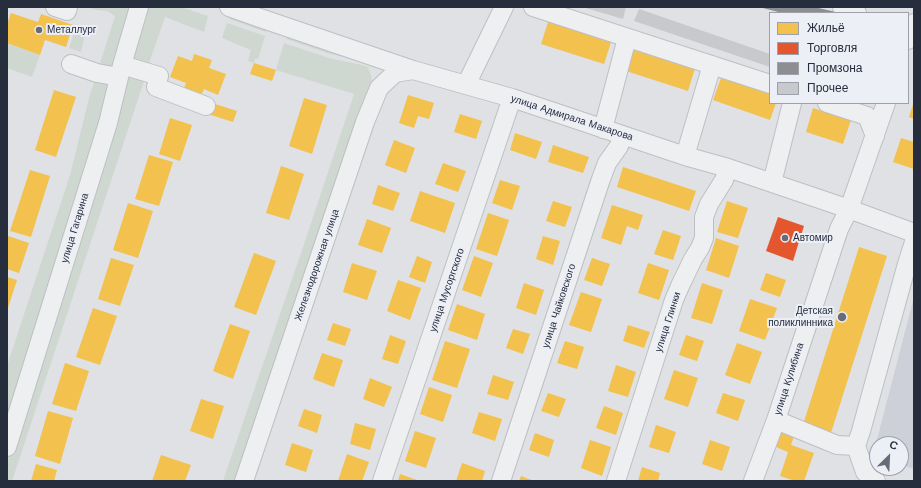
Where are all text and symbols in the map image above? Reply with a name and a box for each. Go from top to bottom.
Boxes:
legend [769,12,909,104]
text: Жильё [807,21,845,35]
place label: Металлург [47,24,96,36]
marker: Металлург [34,25,44,35]
text: Торговля [807,41,857,55]
text: Промзона [807,61,862,75]
text: Прочее [807,81,848,95]
street label: улица Адмирала Макарова [509,93,635,143]
street label: улица Гагарина [59,192,91,264]
street label: Железнодорожная улица [292,208,342,322]
place label: Автомир [793,232,833,244]
marker: Автомир [780,233,790,243]
street label: улица Мусоргского [427,246,467,334]
street label: улица Чайковского [540,262,578,350]
street label: улица Глинки [653,290,683,354]
place label: Детская поликлинника [768,305,833,328]
marker: Детская поликлинника [836,311,848,323]
street label: улица Кулибина [772,341,806,417]
north arrow [869,436,909,476]
text: С [887,438,900,453]

